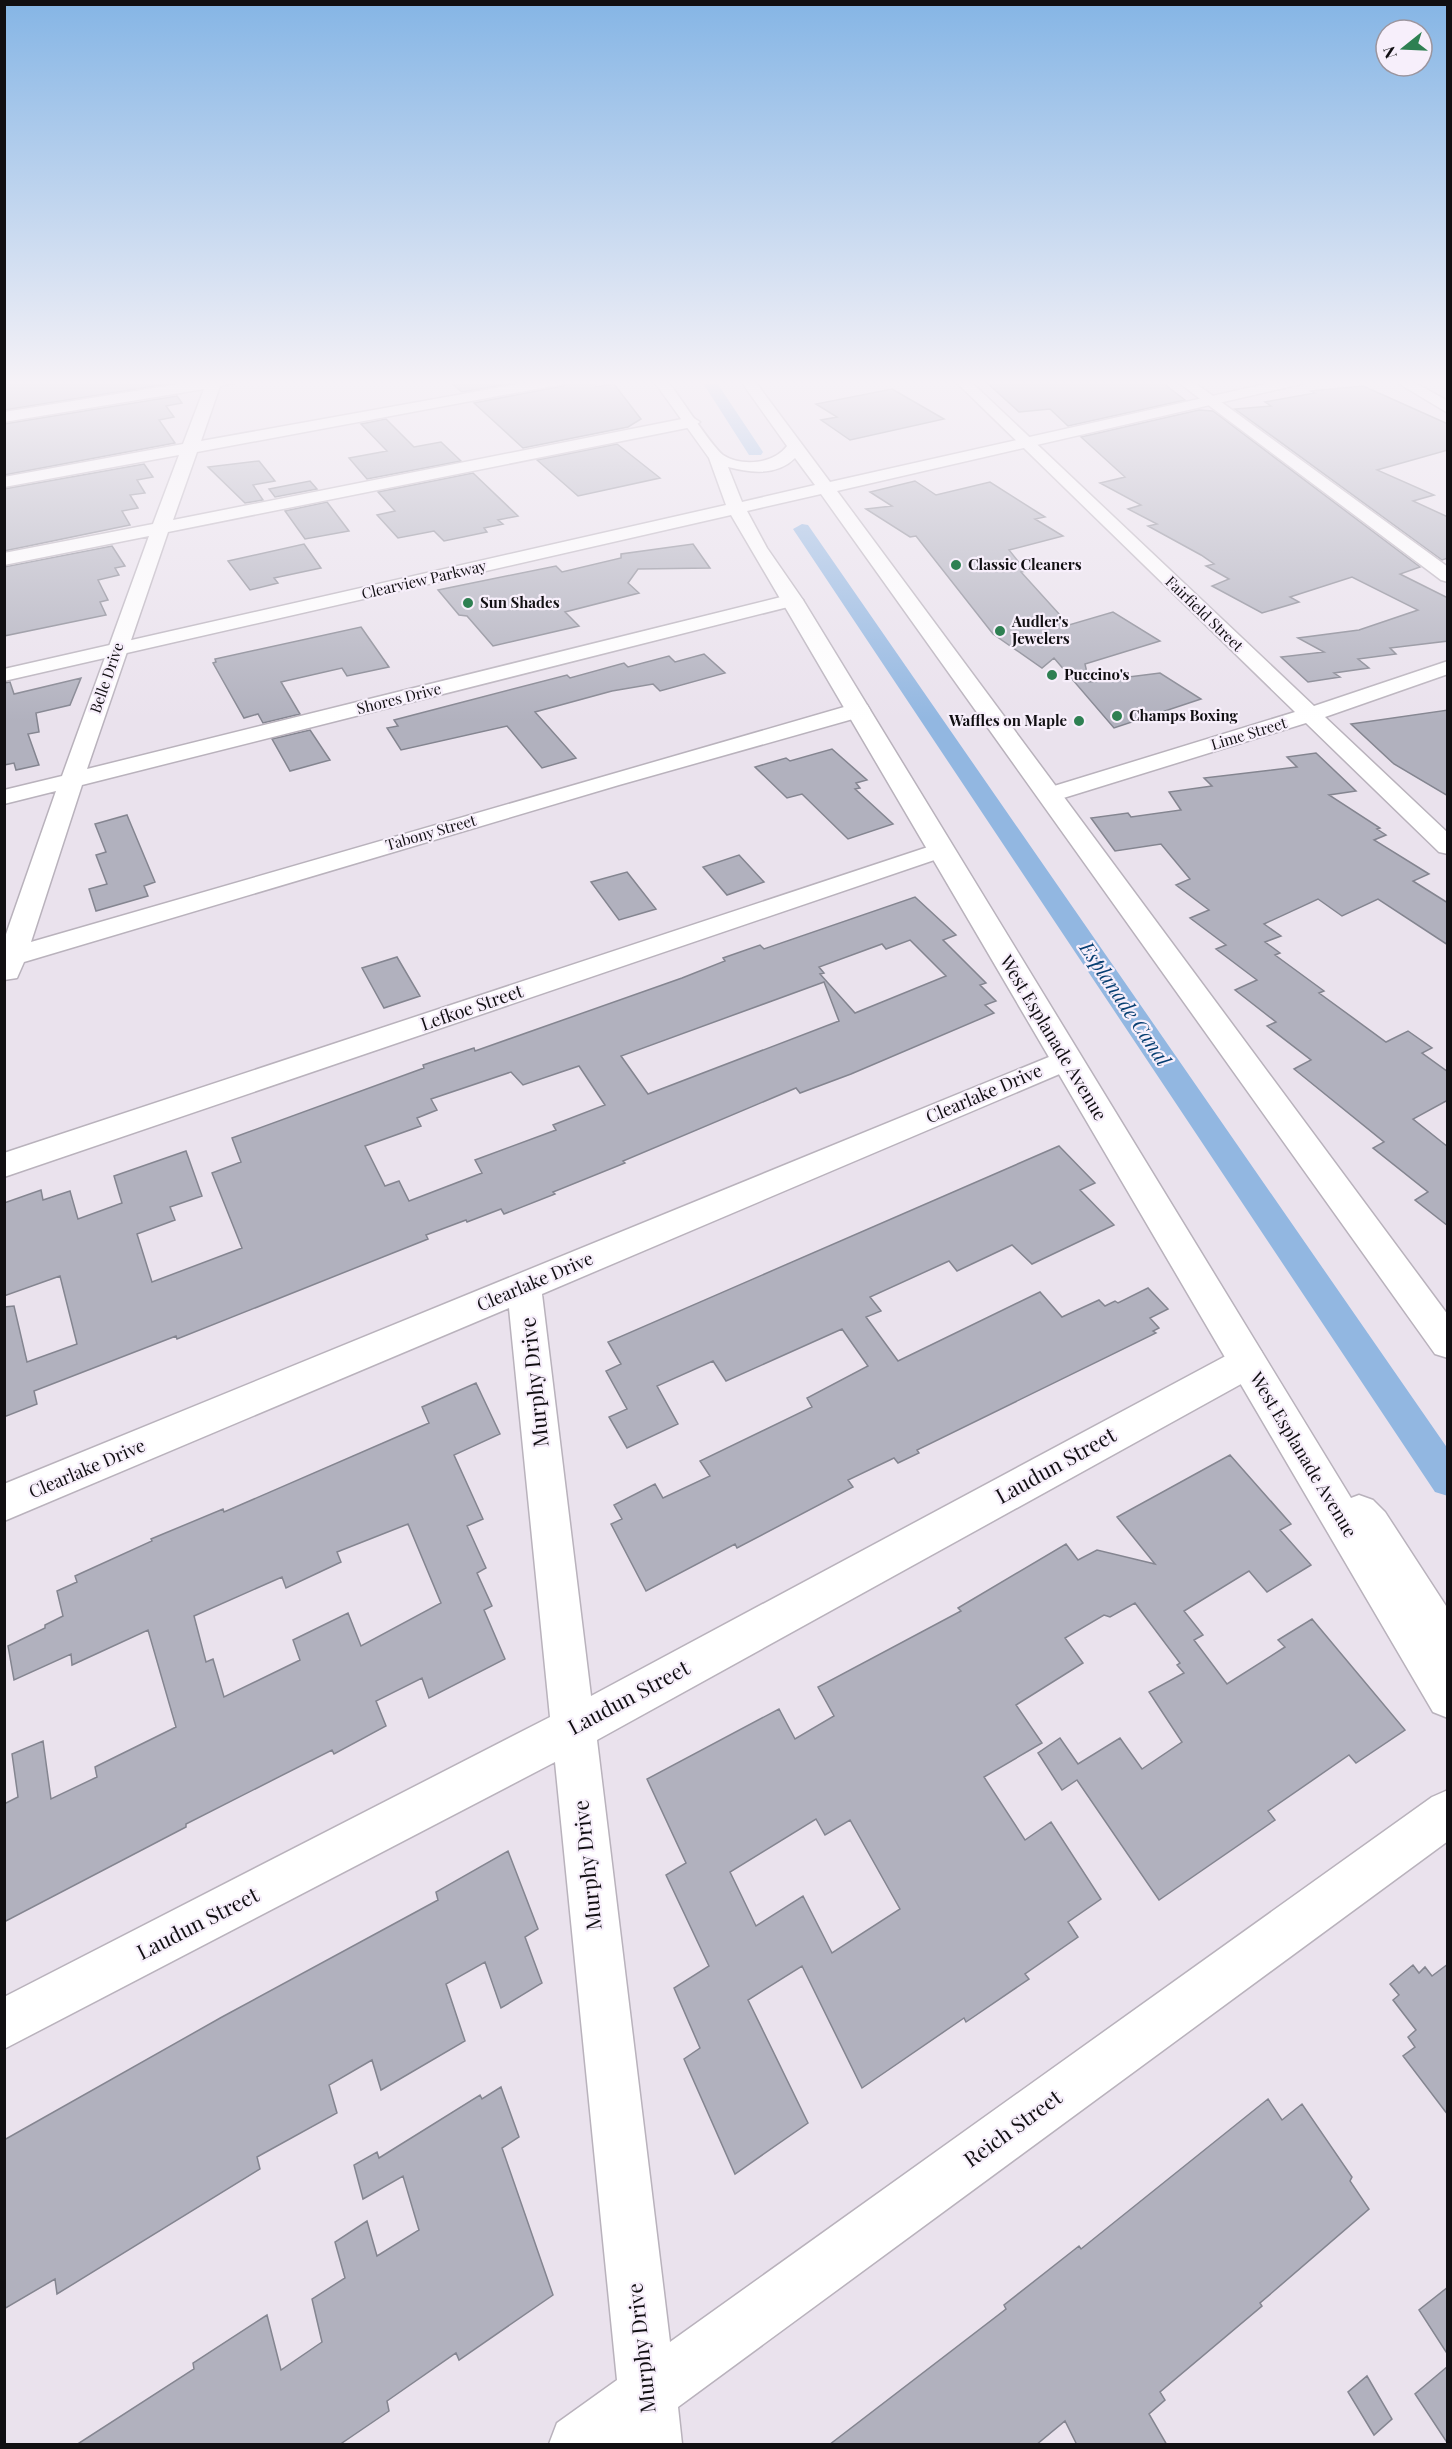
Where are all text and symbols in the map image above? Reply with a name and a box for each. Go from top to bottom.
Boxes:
north arrow [1374,18,1434,78]
text: N [1377,44,1401,62]
place label: Classic Cleaners [968,554,1082,574]
street label: Clearview Parkway [359,555,489,603]
marker: Classic Cleaners [949,558,963,572]
street label: Fairfield Street [1162,571,1248,656]
place label: Sun Shades [480,592,560,612]
marker: Sun Shades [461,596,475,610]
place label: Audler's Jewelers [1011,611,1070,648]
marker: Audler's Jewelers [993,624,1007,638]
street label: Belle Drive [85,640,127,716]
place label: Puccino's [1064,664,1130,684]
marker: Puccino's [1045,668,1059,682]
street label: Shores Drive [354,678,443,718]
place label: Champs Boxing [1129,705,1239,725]
marker: Champs Boxing [1110,709,1124,723]
place label: Waffles on Maple [948,710,1067,730]
street label: Lime Street [1208,712,1290,754]
marker: Waffles on Maple [1072,714,1086,728]
street label: Tabony Street [383,809,479,855]
water label: Esplanade Canal [1074,935,1179,1072]
street label: West Esplanade Avenue [994,949,1113,1125]
street label: Lefkoe Street [417,978,527,1036]
street label: Clearlake Drive [922,1058,1045,1128]
street label: Clearlake Drive [473,1246,596,1316]
street label: Murphy Drive [512,1316,554,1449]
street label: West Esplanade Avenue [1244,1366,1363,1542]
street label: Laudun Street [990,1419,1121,1509]
street label: Clearlake Drive [25,1433,148,1503]
street label: Laudun Street [563,1652,694,1740]
street label: Murphy Drive [565,1799,607,1932]
street label: Laudun Street [131,1879,263,1965]
street label: Reich Street [957,2082,1067,2172]
street label: Murphy Drive [619,2282,661,2415]

